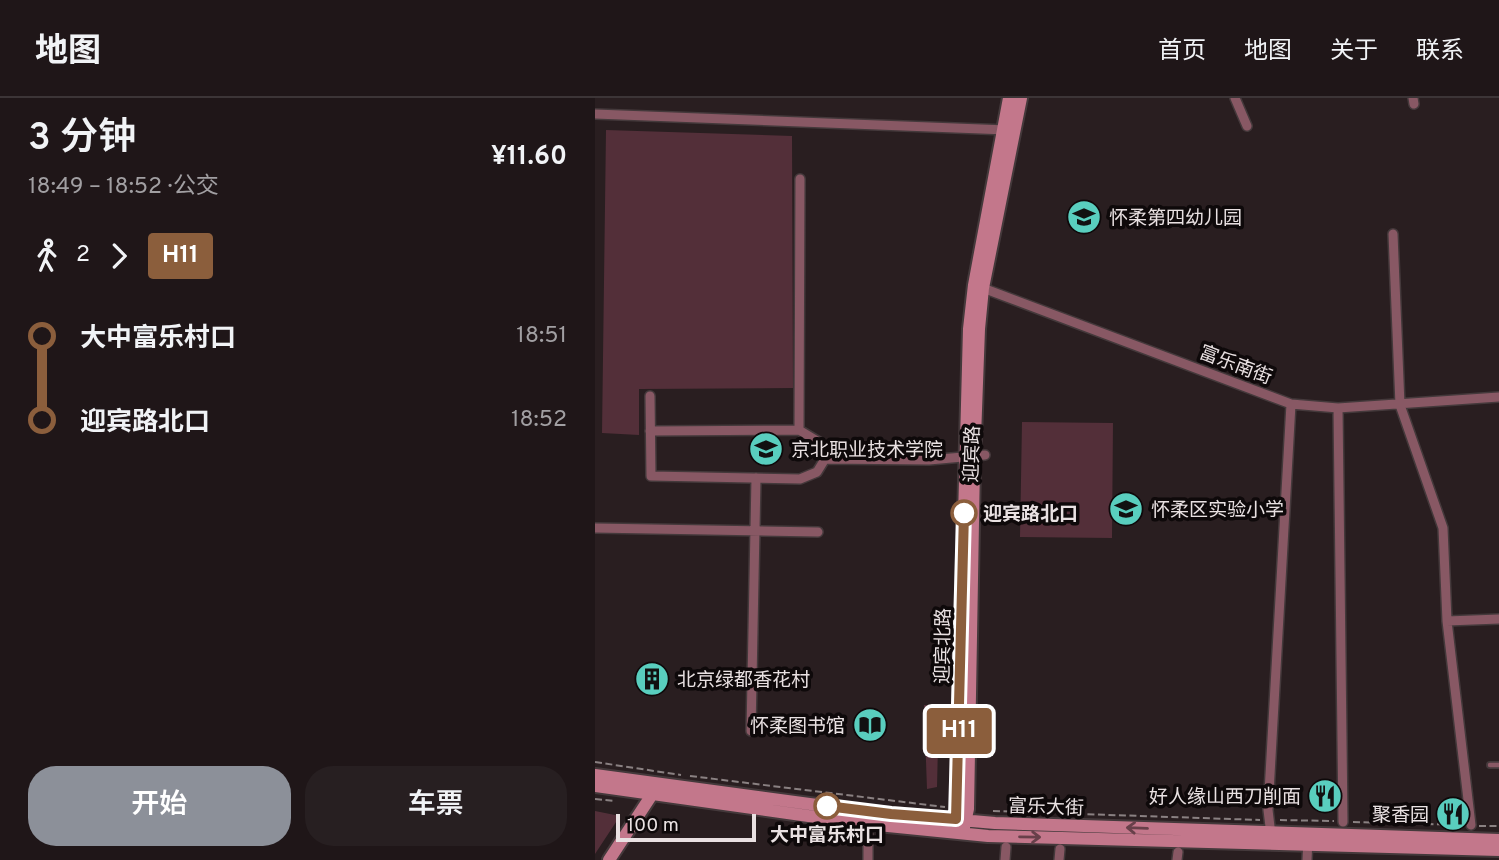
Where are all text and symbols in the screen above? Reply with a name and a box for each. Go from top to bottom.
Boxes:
text: 地图 [35,32,101,74]
text: 首页 [1158,37,1206,67]
text: 地图 [1244,37,1292,67]
text: 关于 [1330,37,1378,67]
text: 联系 [1416,37,1464,67]
text: 3 分钟 [28,115,136,164]
text: ¥11.60 [491,141,567,174]
text: 18:49 – 18:52 · 公交 [28,173,219,202]
school or university icon: 怀柔第四幼儿园 [1065,198,1103,236]
place label: 怀柔第四幼儿园 [1109,207,1242,231]
icon: walk [28,237,66,275]
icon: forward [100,237,138,275]
text: 2 [76,241,90,270]
text: H11 [162,241,199,271]
text: 18:51 [516,322,567,351]
text: 大中富乐村口 [80,323,236,356]
street label: 富乐南街 [1195,341,1275,391]
text: 18:52 [511,406,567,435]
text: 迎宾路北口 [80,407,210,440]
street label: 迎宾路 [960,425,986,483]
school or university icon: 京北职业技术学院 [747,430,785,468]
place label: 京北职业技术学院 [791,439,943,463]
school or university icon: 怀柔区实验小学 [1107,490,1145,528]
place label: 怀柔区实验小学 [1151,499,1284,523]
marker: 迎宾路北口 [951,500,977,526]
place label: 迎宾路北口 [983,503,1078,527]
street label: 迎宾北路 [931,608,957,684]
building icon: 北京绿都香花村 [633,660,671,698]
place label: 北京绿都香花村 [677,669,810,693]
library icon: 怀柔图书馆 [851,706,889,744]
line badge: H11 [919,708,999,754]
place label: 怀柔图书馆 [750,715,845,739]
text: H11 [941,716,977,746]
button: 开始 [28,766,291,846]
button: 车票 [305,766,567,846]
restaurant icon: 好人缘山西刀削面 [1306,777,1344,815]
place label: 好人缘山西刀削面 [1149,786,1301,810]
marker: 大中富乐村口 [814,793,840,819]
street label: 富乐大街 [1008,795,1084,821]
restaurant icon: 聚香园 [1434,795,1472,833]
place label: 聚香园 [1372,804,1429,828]
scale bar [616,811,756,843]
text: 100 m [627,814,679,838]
one-way arrow [1126,822,1149,835]
place label: 大中富乐村口 [770,824,884,848]
one-way arrow [1018,831,1041,844]

